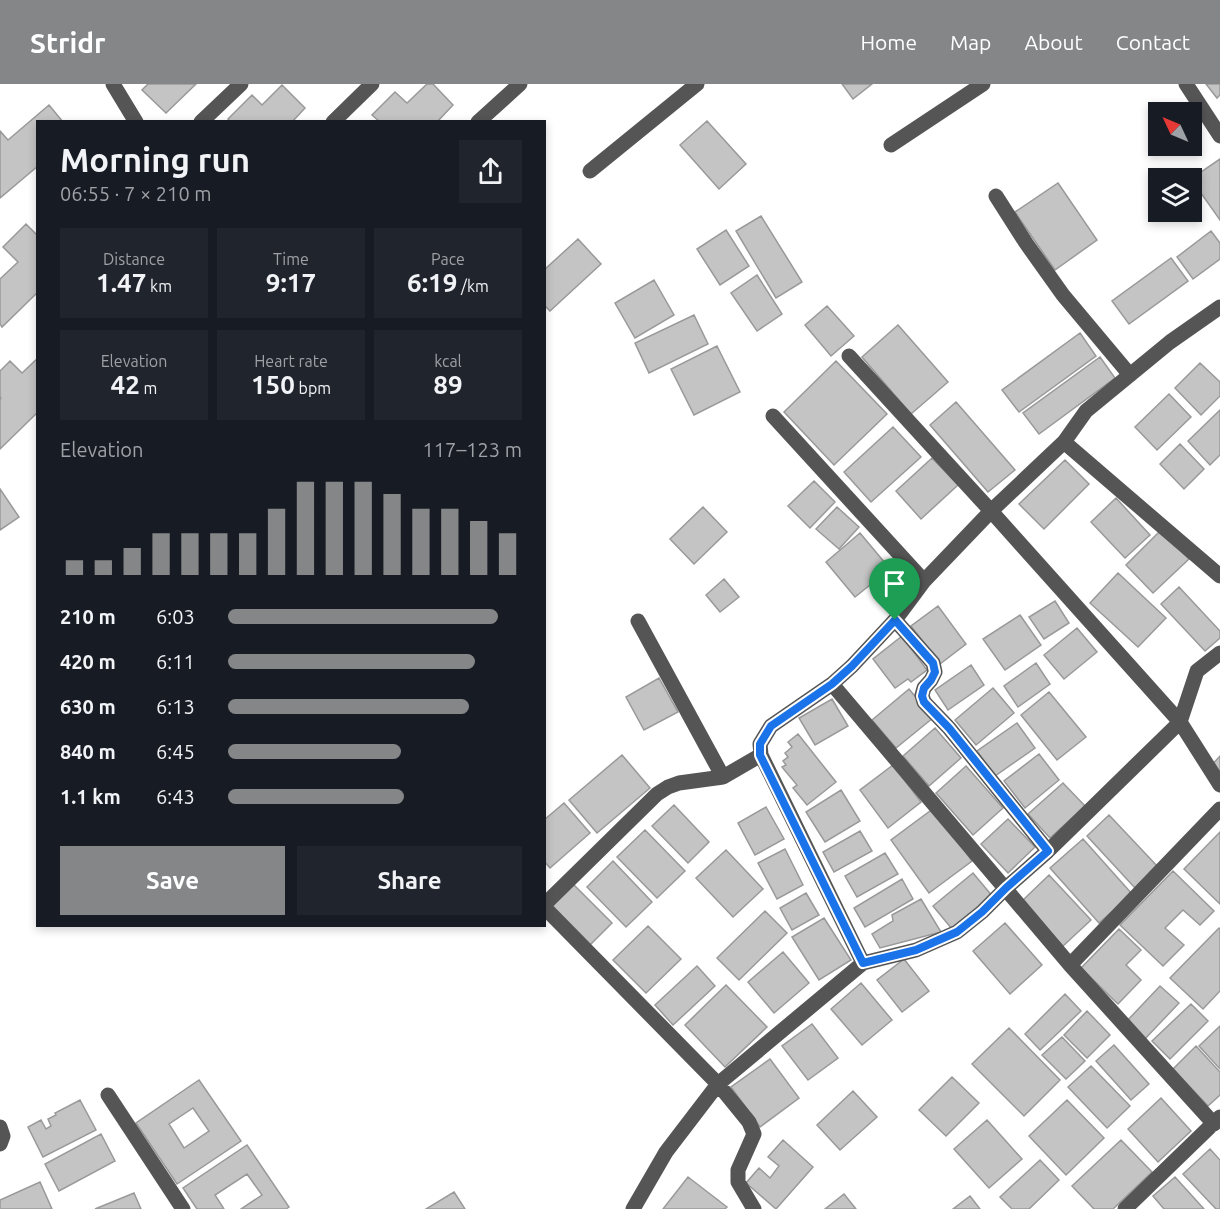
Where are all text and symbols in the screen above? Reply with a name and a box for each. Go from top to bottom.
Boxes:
text: Stridr [30,27,106,58]
text: Home [860,30,917,54]
text: Map [950,30,991,54]
text: About [1024,30,1083,54]
text: Contact [1116,30,1190,54]
north arrow [1148,102,1202,156]
map controls [1148,102,1202,222]
button: share [459,140,522,203]
text: Morning run [60,141,250,178]
button: layers [1148,168,1202,222]
text: 06:55 · 7 × 210 m [60,182,212,205]
text: Distance [103,250,165,268]
text: Time [273,250,309,268]
text: Pace [431,250,465,268]
text: 1.47 [96,268,146,297]
text: 9:17 [266,268,316,297]
text: 6:19 [407,268,457,297]
text: km [146,277,172,295]
text: /km [457,277,489,295]
text: Elevation [101,352,167,370]
text: Heart rate [254,352,328,370]
text: kcal [434,352,462,370]
text: 42 [111,370,140,399]
text: 150 [251,370,295,399]
text: 89 [433,370,463,399]
text: m [140,379,157,397]
text: bpm [295,379,331,397]
text: Elevation [60,438,143,461]
text: 117–123 m [423,438,522,461]
pin [869,558,920,620]
icon: arrive [878,567,911,600]
text: 210 m [60,605,116,628]
text: 6:03 [156,605,195,628]
text: 420 m [60,650,116,673]
text: 6:11 [156,650,195,673]
text: 630 m [60,695,116,718]
text: 6:13 [156,695,195,718]
text: 840 m [60,740,116,763]
text: 6:45 [156,740,195,763]
text: 1.1 km [60,785,121,808]
text: 6:43 [156,785,195,808]
button: Save [60,846,285,915]
button: Share [297,846,522,915]

